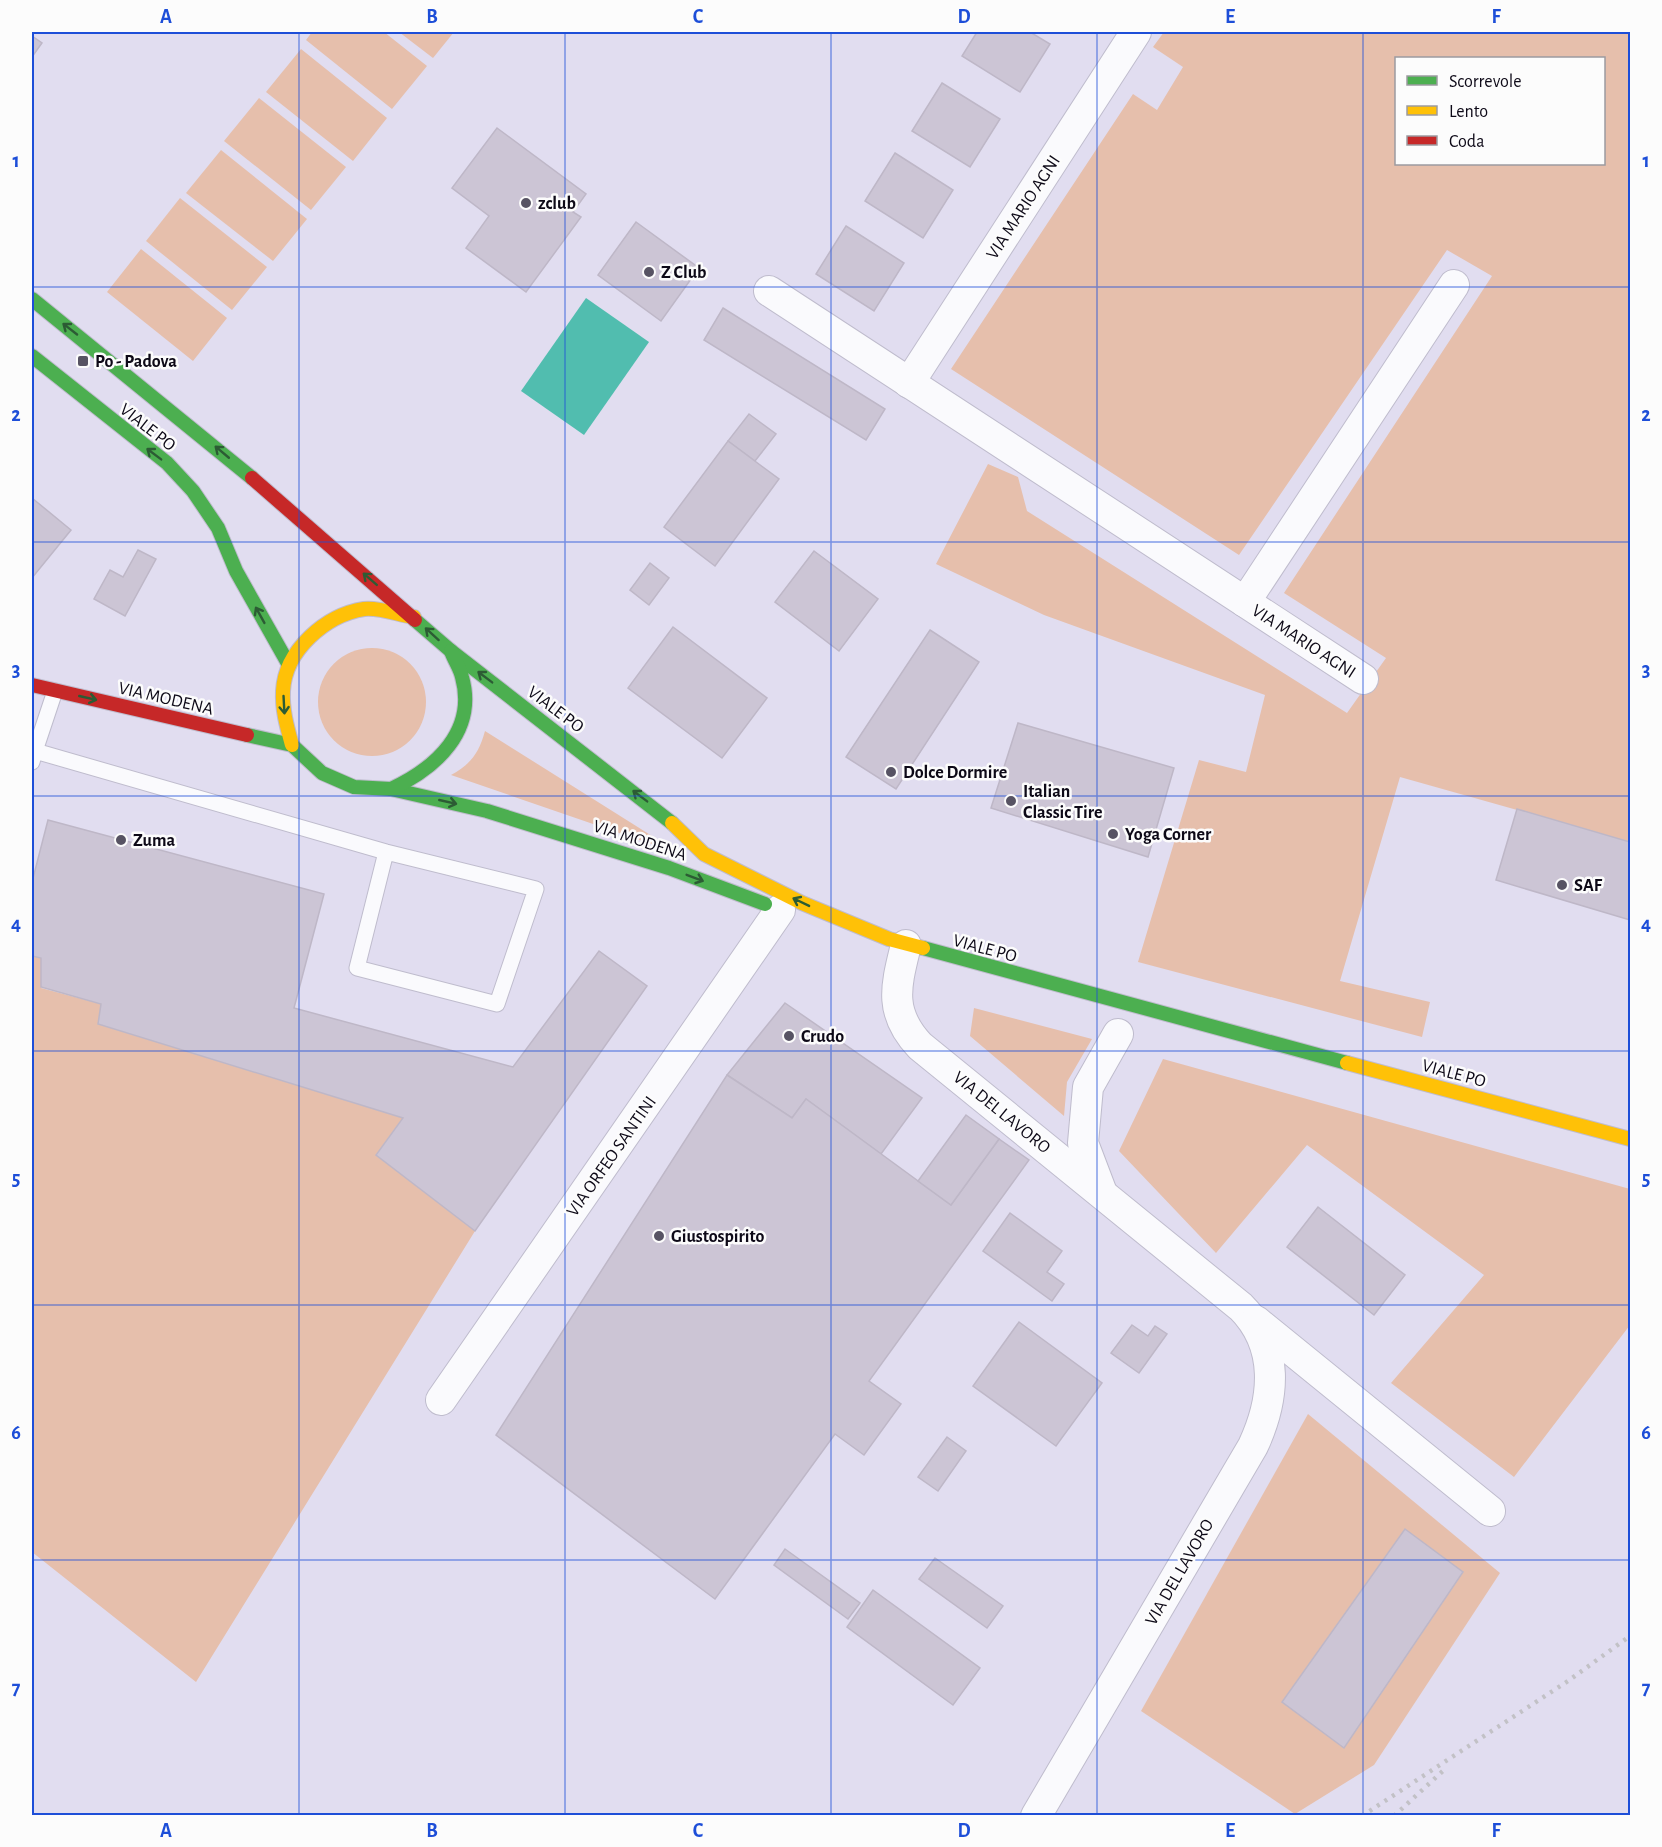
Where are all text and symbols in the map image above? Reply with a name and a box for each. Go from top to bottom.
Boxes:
text: A [160,7,172,27]
text: B [426,7,438,27]
text: C [693,7,704,27]
text: D [957,7,971,27]
text: E [1225,7,1235,27]
text: F [1491,7,1501,27]
legend [1395,57,1605,165]
text: Scorrevole [1449,73,1522,91]
text: Lento [1449,103,1488,121]
text: Coda [1449,133,1484,151]
text: 1 [12,151,20,171]
text: 1 [1642,151,1650,171]
street label: VIA MARIO AGNI [984,152,1064,263]
place label: zclub [538,195,576,213]
marker: zclub [519,196,533,210]
place label: Z Club [661,264,707,282]
marker: Z Club [642,265,656,279]
one-way arrow [62,323,78,336]
place label: Po - Padova [95,353,177,371]
marker: Po - Padova [76,354,90,368]
street label: VIALE PO [116,401,179,455]
text: 2 [11,405,21,425]
text: 2 [1641,405,1651,425]
one-way arrow [214,445,230,458]
one-way arrow [147,448,163,460]
one-way arrow [363,572,378,586]
street label: VIA MARIO AGNI [1248,602,1359,682]
one-way arrow [254,606,265,624]
one-way arrow [425,627,440,641]
text: 3 [12,660,20,680]
text: 3 [1642,660,1650,680]
one-way arrow [477,671,493,684]
street label: VIA MODENA [117,679,216,719]
street label: VIALE PO [524,683,587,737]
one-way arrow [79,693,98,705]
one-way arrow [279,695,290,715]
place label: Dolce Dormire [903,764,1007,782]
marker: Dolce Dormire [884,765,898,779]
place label: Italian Classic Tire [1023,783,1102,822]
one-way arrow [632,790,648,803]
marker: Italian Classic Tire [1004,794,1018,808]
one-way arrow [438,797,458,808]
street label: VIA MODENA [591,817,689,865]
place label: Yoga Corner [1125,826,1212,844]
marker: Yoga Corner [1106,827,1120,841]
place label: Zuma [133,832,175,850]
marker: Zuma [114,833,128,847]
one-way arrow [685,873,704,884]
place label: SAF [1574,877,1603,895]
marker: SAF [1555,878,1569,892]
one-way arrow [793,896,811,907]
text: 4 [11,914,21,934]
text: 4 [1641,914,1651,934]
street label: VIALE PO [951,932,1019,966]
place label: Crudo [801,1028,844,1046]
marker: Crudo [782,1029,796,1043]
street label: VIALE PO [1420,1057,1488,1091]
street label: VIA DEL LAVORO [949,1068,1053,1157]
street label: VIA ORFEO SANTINI [564,1093,660,1220]
text: 5 [12,1169,20,1189]
text: 5 [1642,1169,1650,1189]
place label: Giustospirito [671,1228,764,1246]
marker: Giustospirito [652,1229,666,1243]
text: 6 [11,1423,21,1443]
text: 6 [1641,1423,1651,1443]
street label: VIA DEL LAVORO [1142,1516,1217,1629]
text: 7 [12,1678,21,1698]
text: 7 [1642,1678,1651,1698]
text: A [160,1821,172,1841]
text: B [426,1821,438,1841]
text: C [693,1821,704,1841]
text: D [957,1821,971,1841]
text: E [1225,1821,1235,1841]
text: F [1491,1821,1501,1841]

